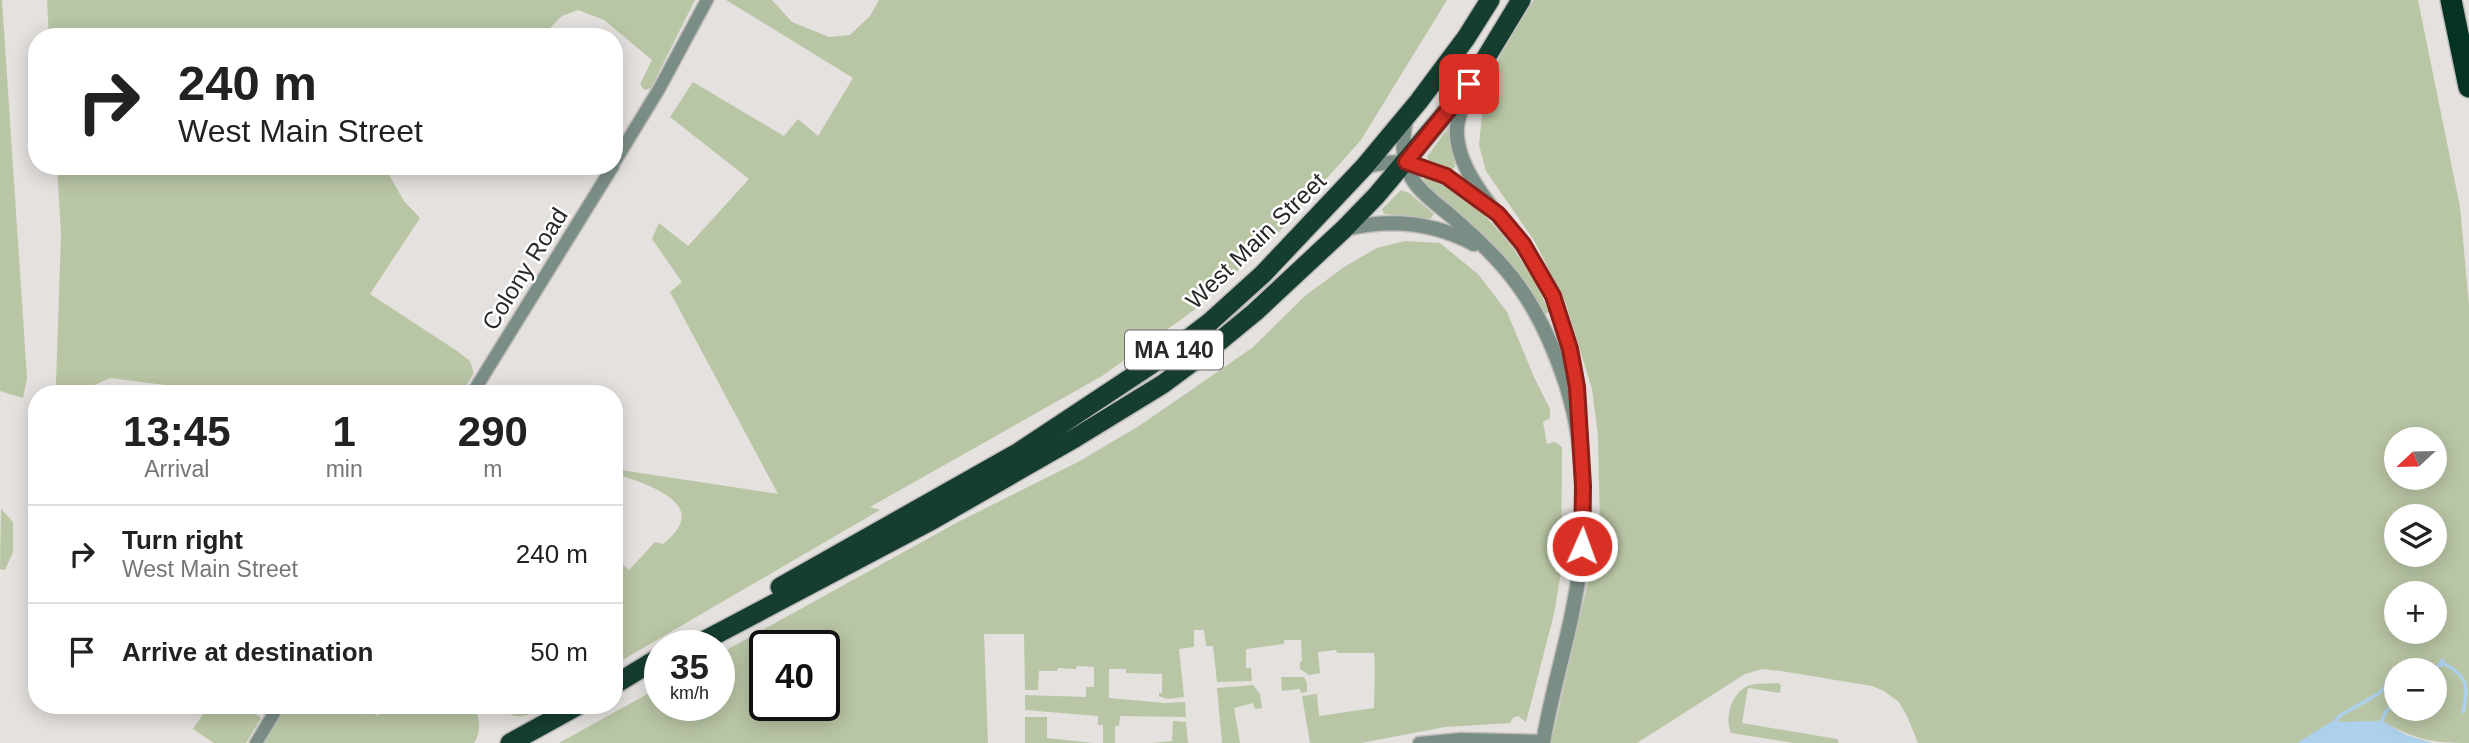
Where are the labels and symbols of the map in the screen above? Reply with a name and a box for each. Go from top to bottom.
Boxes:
pin [1439,54,1499,114]
street label: West Main Street [1180,167,1331,314]
street label: Colony Road [476,203,573,335]
road number: MA 140 [1125,330,1223,370]
north arrow [2384,427,2446,490]
position arrow [1545,509,1619,583]
speed limit sign: 40 [749,630,840,721]

